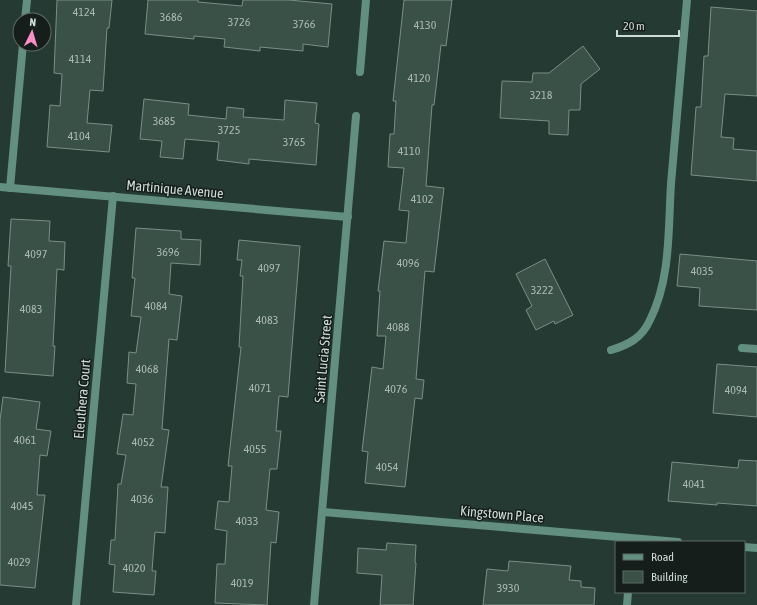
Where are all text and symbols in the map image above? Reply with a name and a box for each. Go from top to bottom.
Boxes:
house number: 4124 [73,5,96,19]
house number: 3686 [160,10,183,24]
north arrow [12,12,52,52]
scale bar [617,12,679,38]
house number: 3726 [228,15,251,29]
text: N [29,16,37,28]
house number: 3766 [293,17,316,31]
house number: 4130 [414,18,437,32]
text: 20 m [623,19,645,33]
house number: 4114 [69,52,92,66]
house number: 4120 [408,71,431,85]
house number: 3218 [530,88,553,102]
house number: 3685 [153,114,175,128]
house number: 3725 [218,123,240,137]
house number: 4104 [68,129,91,143]
house number: 3765 [283,135,305,149]
house number: 4110 [398,144,421,158]
street label: Martinique Avenue [126,177,224,201]
house number: 4102 [411,192,433,206]
house number: 3696 [157,245,180,259]
house number: 4097 [25,247,48,261]
house number: 4096 [397,256,420,270]
house number: 4097 [258,261,281,275]
house number: 4035 [691,264,713,278]
house number: 3222 [531,283,553,297]
house number: 4084 [145,299,168,313]
house number: 4083 [20,302,42,316]
house number: 4083 [256,313,278,327]
street label: Saint Lucia Street [311,314,335,404]
house number: 4088 [387,320,410,334]
street label: Eleuthera Court [71,359,93,439]
house number: 4068 [136,362,159,376]
house number: 4071 [249,381,272,395]
house number: 4076 [385,382,408,396]
house number: 4094 [725,383,748,397]
house number: 4061 [14,433,37,447]
house number: 4052 [132,435,154,449]
house number: 4055 [244,442,266,456]
house number: 4054 [376,460,399,474]
house number: 4041 [683,477,706,491]
house number: 4036 [131,492,154,506]
house number: 4045 [11,499,33,513]
street label: Kingstown Place [460,502,544,526]
house number: 4033 [236,514,258,528]
legend [615,541,745,593]
text: Road [651,550,674,564]
house number: 4029 [8,555,31,569]
house number: 4020 [123,561,146,575]
text: Building [651,570,689,584]
house number: 4019 [231,576,254,590]
house number: 3930 [497,581,520,595]

